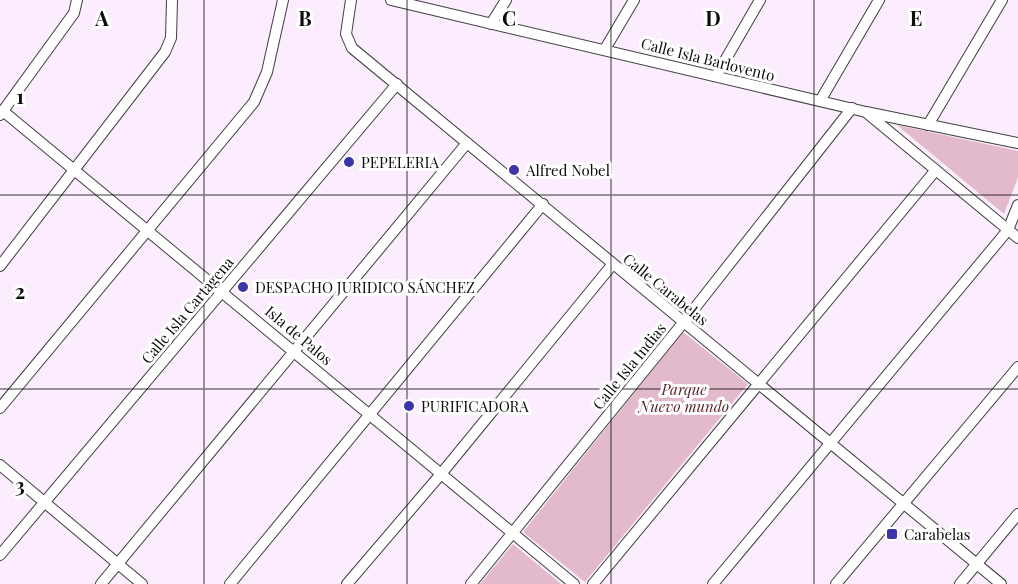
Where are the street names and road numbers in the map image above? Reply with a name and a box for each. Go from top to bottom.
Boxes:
street label: Calle Isla Barlovento [639,33,777,85]
street label: Calle Carabelas [619,249,713,329]
street label: Calle Isla Cartagena [136,252,238,368]
street label: Isla de Palos [261,301,337,369]
street label: Calle Isla Indias [588,319,670,413]

